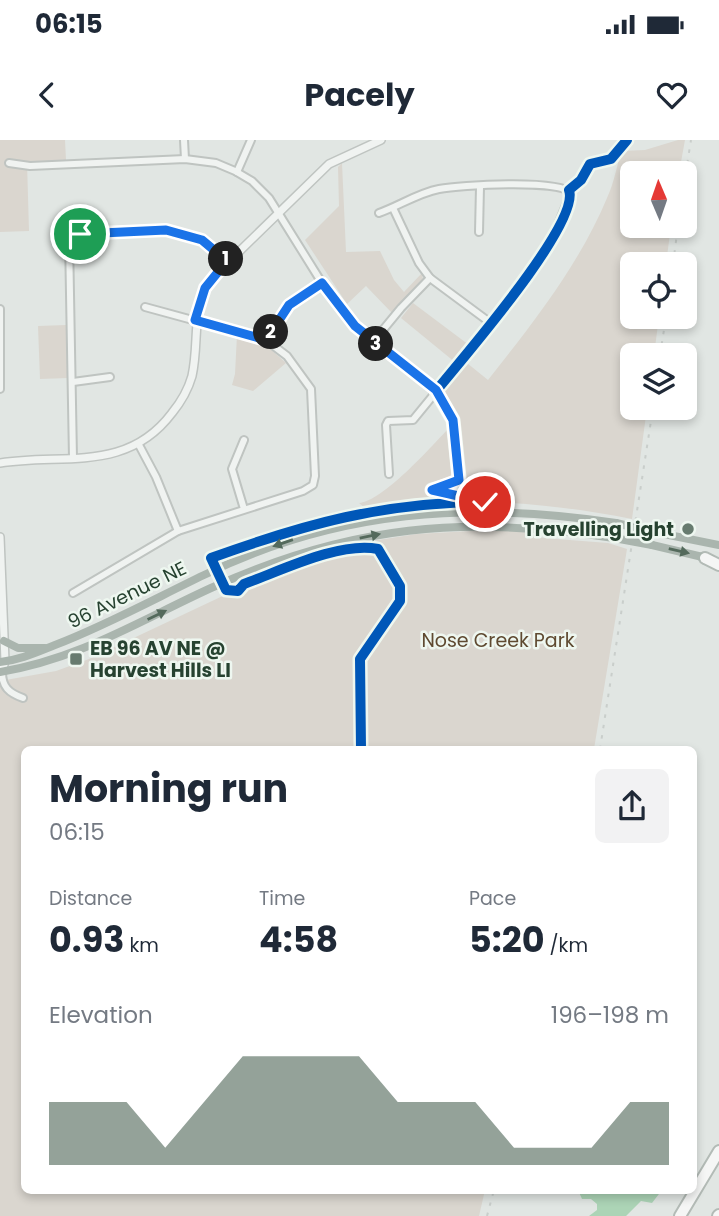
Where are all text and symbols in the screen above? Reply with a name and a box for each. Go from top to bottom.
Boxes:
text: 06:15 [35,6,103,42]
text: Pacely [304,72,415,117]
icon: back [28,76,66,114]
icon: heart [653,76,691,114]
north arrow [620,161,696,238]
map controls [620,161,697,420]
pin [50,204,110,264]
icon: arrive [61,215,99,253]
pin: 1 [208,242,244,276]
text: 1 [222,245,229,272]
button: locate [620,252,697,329]
pin: 2 [254,314,288,350]
text: 2 [265,318,276,345]
pin: 3 [358,326,394,362]
text: 3 [370,330,381,357]
button: layers [620,343,697,420]
pin [455,472,515,532]
icon: check [466,483,504,521]
place label: Travelling Light [524,516,674,543]
marker: Travelling Light [680,521,696,537]
one-way arrow [359,531,381,542]
one-way arrow [273,539,294,549]
one-way arrow [668,546,690,557]
street label: 96 Avenue NE [63,555,191,635]
one-way arrow [147,609,167,620]
park label: Nose Creek Park [421,627,575,654]
place label: EB 96 AV NE @ Harvest Hills LI [90,635,231,684]
marker: EB 96 AV NE @ Harvest Hills LI [68,651,84,667]
text: Morning run [49,762,288,815]
button: share [595,769,669,843]
text: 06:15 [49,816,105,848]
text: Distance [49,885,132,912]
text: Time [259,885,305,912]
text: Pace [469,885,516,912]
text: 0.93 [49,915,124,964]
text: 4:58 [259,915,338,964]
text: 5:20 [469,915,545,964]
text: km [124,932,159,959]
text: /km [545,932,588,959]
text: Elevation [49,999,153,1031]
text: 196–198 m [551,999,669,1031]

